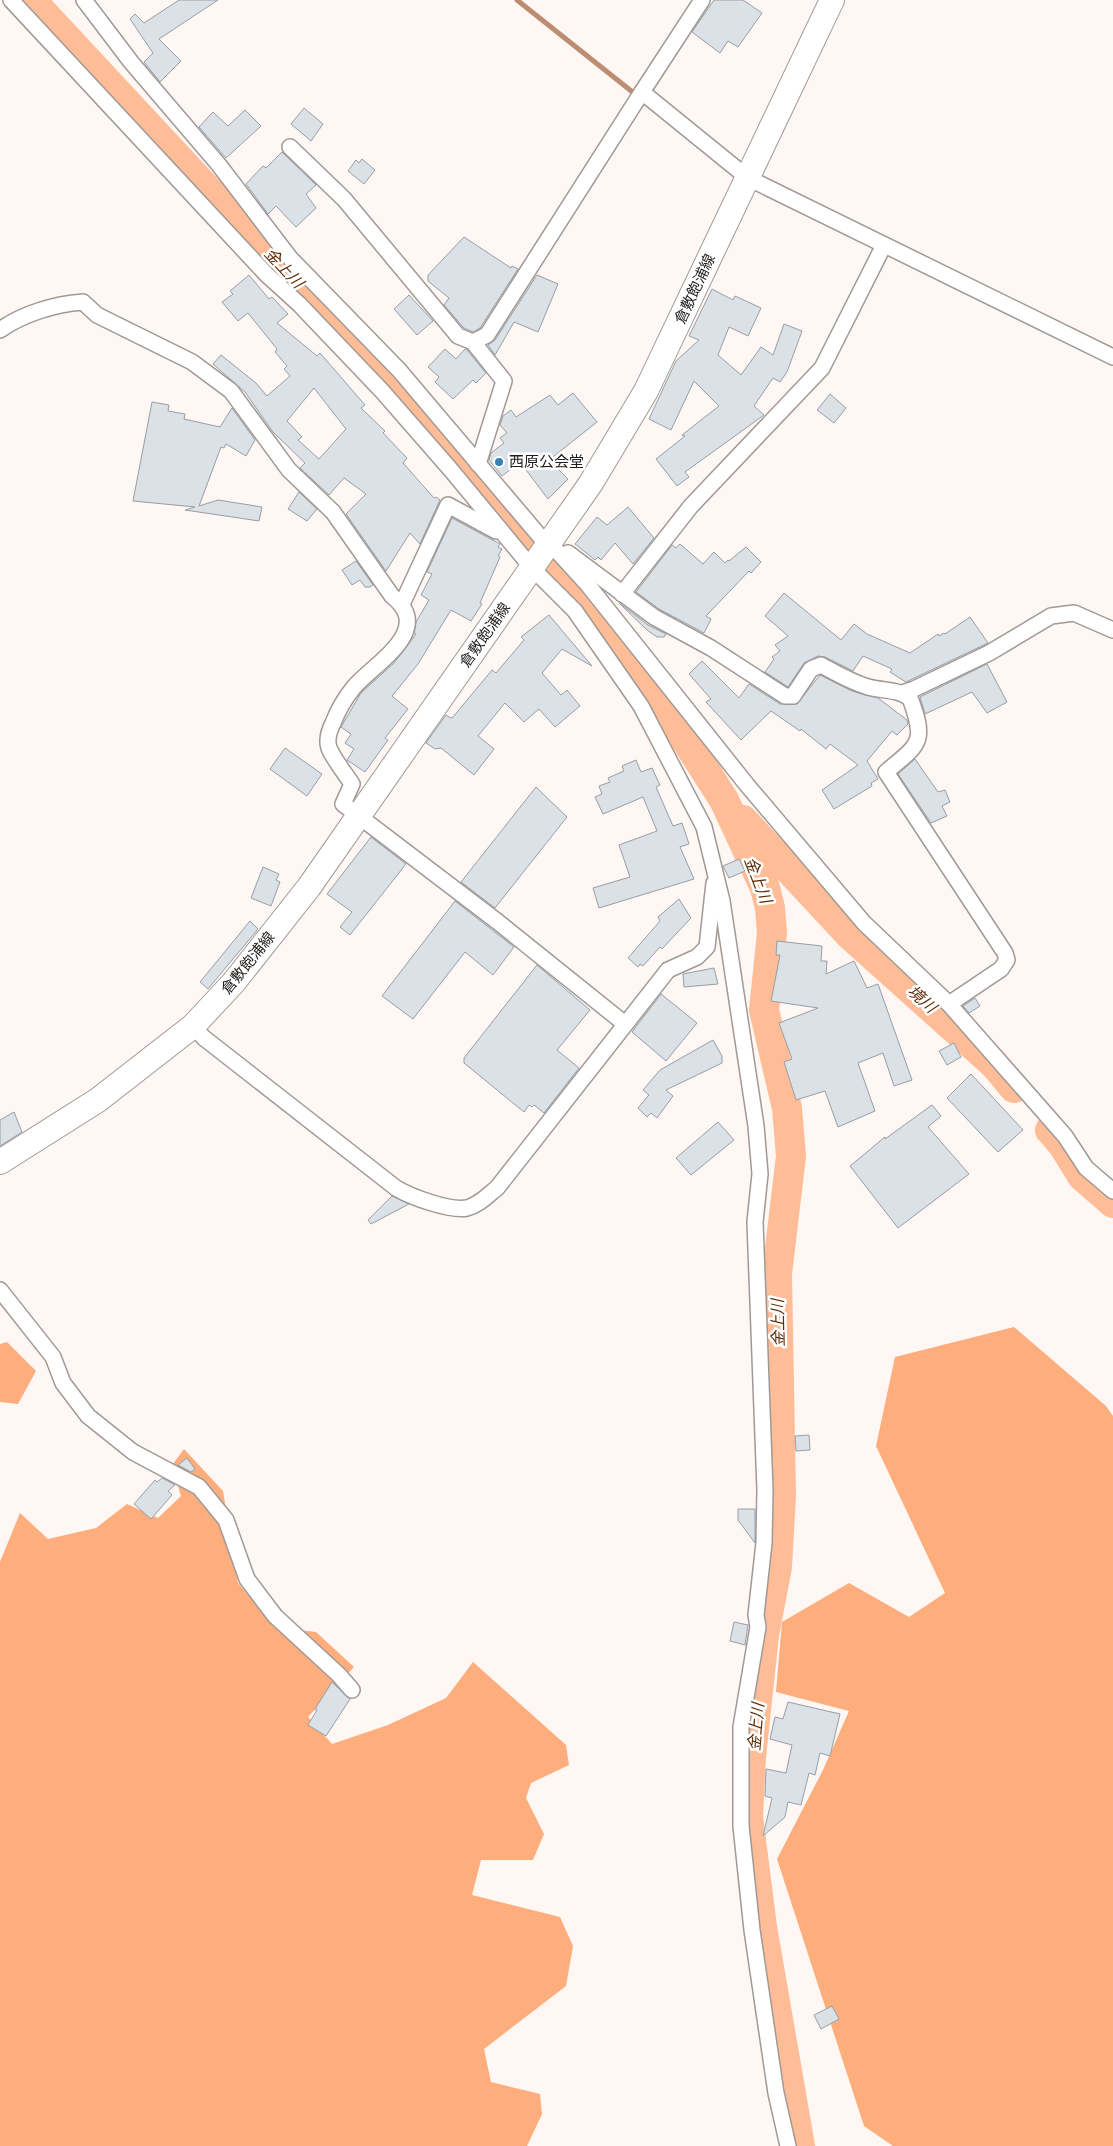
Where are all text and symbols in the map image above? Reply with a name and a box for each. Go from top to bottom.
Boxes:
water label: 金上川 [261,245,308,293]
street label: 倉敷飽浦線 [671,251,718,326]
place label: 西原公会堂 [509,454,584,470]
marker: 西原公会堂 [493,456,505,468]
street label: 倉敷飽浦線 [456,599,513,670]
water label: 金上川 [741,855,775,907]
street label: 倉敷飽浦線 [217,928,278,997]
water label: 境川 [904,982,941,1017]
water label: 金上川 [769,1297,787,1347]
water label: 金上川 [745,1700,767,1752]

